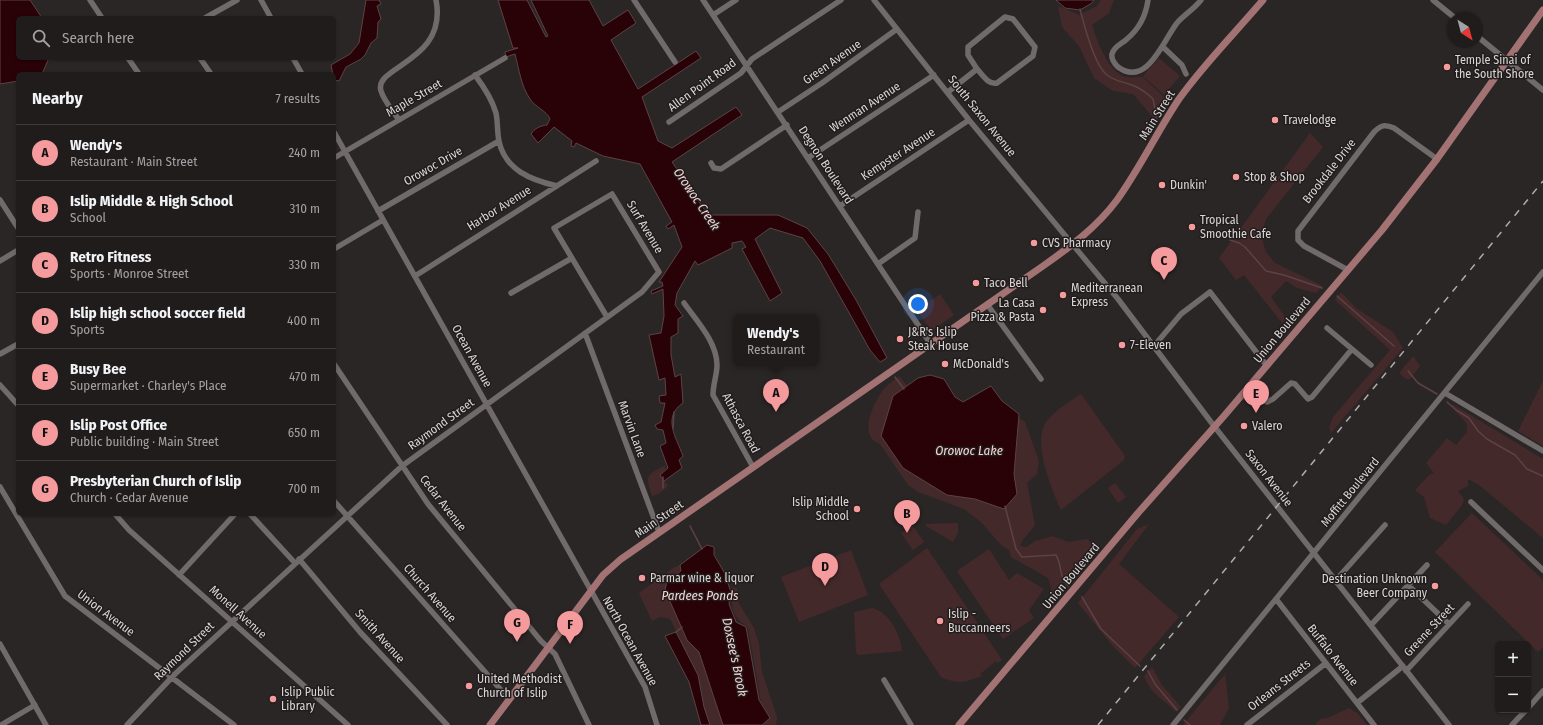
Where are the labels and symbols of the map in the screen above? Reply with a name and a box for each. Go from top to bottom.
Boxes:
north arrow [1447,12,1483,48]
street label: Green Avenue [800,37,864,87]
place label: Temple Sinai of the South Shore [1455,53,1534,81]
street label: Allen Point Road [665,56,739,114]
marker: Temple Sinai of the South Shore [1442,62,1452,72]
street label: South Saxon Avenue [945,73,1019,159]
street label: Maple Street [384,76,444,120]
street label: Wenman Avenue [827,79,903,135]
street label: Main Street [1136,87,1178,142]
place label: Travelodge [1283,113,1336,127]
marker: Travelodge [1270,115,1280,125]
street label: Degnon Boulevard [796,124,856,206]
street label: Kempster Avenue [858,125,938,183]
street label: Brookdale Drive [1299,136,1359,206]
street label: Orowoc Drive [401,144,465,188]
water label: Orowoc Creek [671,165,724,234]
place label: Stop & Shop [1244,170,1305,184]
marker: Stop & Shop [1231,172,1241,182]
place label: Dunkin' [1170,178,1207,192]
marker: Dunkin' [1157,180,1167,190]
street label: Harbor Avenue [464,183,534,233]
street label: Surf Avenue [624,198,666,256]
place label: Tropical Smoothie Cafe [1200,213,1271,241]
marker: Tropical Smoothie Cafe [1187,222,1197,232]
place label: CVS Pharmacy [1042,236,1111,250]
marker: CVS Pharmacy [1029,238,1039,248]
pin: C [1151,247,1177,280]
place label: Taco Bell [984,276,1028,290]
marker: Taco Bell [971,278,981,288]
place label: Mediterranean Express [1071,281,1143,309]
marker: Mediterranean Express [1058,290,1068,300]
your location [908,294,928,314]
street label: Union Boulevard [1250,294,1314,366]
place label: La Casa Pizza & Pasta [971,296,1035,324]
marker: La Casa Pizza & Pasta [1038,305,1048,315]
street label: Ocean Avenue [449,322,495,390]
place label: J&R's Islip Steak House [908,325,969,353]
marker: J&R's Islip Steak House [895,334,905,344]
place label: 7-Eleven [1130,338,1171,352]
marker: 7-Eleven [1117,340,1127,350]
place label: McDonald's [953,357,1009,371]
marker: McDonald's [940,359,950,369]
pin: A [763,379,789,412]
pin: E [1243,380,1269,413]
street label: Athasca Road [719,391,763,455]
street label: Raymond Street [405,395,477,453]
street label: Marvin Lane [615,399,649,459]
place label: Valero [1252,419,1283,433]
marker: Valero [1239,421,1249,431]
water label: Orowoc Lake [935,443,1003,458]
street label: Saxon Avenue [1242,447,1296,509]
street label: Moffitt Boulevard [1318,455,1382,529]
street label: Cedar Avenue [417,472,469,534]
place label: Islip Middle School [792,495,849,523]
street label: Main Street [632,497,686,541]
pin: B [894,500,920,533]
marker: Islip Middle School [852,504,862,514]
street label: Union Boulevard [1039,540,1103,612]
pin: D [812,553,838,586]
street label: Church Avenue [401,561,459,625]
place label: Parmar wine & liquor [650,571,755,585]
place label: Destination Unknown Beer Company [1322,572,1428,600]
marker: Parmar wine & liquor [637,573,647,583]
marker: Destination Unknown Beer Company [1430,581,1440,591]
street label: Monell Avenue [206,583,270,641]
street label: Union Avenue [75,587,137,639]
water label: Pardees Ponds [661,588,739,603]
street label: North Ocean Avenue [600,594,660,688]
street label: Greene Street [1401,601,1457,659]
street label: Smith Avenue [352,606,408,666]
place label: Islip - Buccanneers [948,607,1010,635]
pin: G [504,609,530,642]
pin: F [557,611,583,644]
water label: Doxsee's Brook [719,616,751,698]
marker: Islip - Buccanneers [935,616,945,626]
street label: Raymond Street [151,619,217,683]
street label: Buffalo Avenue [1305,622,1361,689]
street label: Orleans Streets [1245,656,1313,714]
place label: United Methodist Church of Islip [477,672,562,700]
marker: United Methodist Church of Islip [464,681,474,691]
place label: Islip Public Library [281,685,335,713]
marker: Islip Public Library [268,694,278,704]

